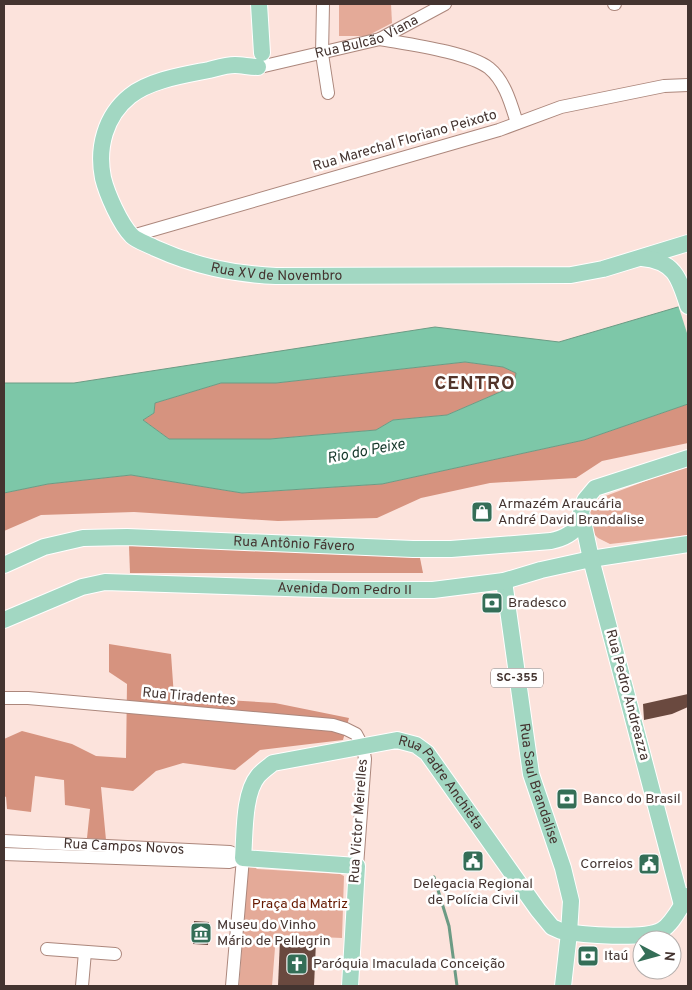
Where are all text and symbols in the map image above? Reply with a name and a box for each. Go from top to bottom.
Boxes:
street label: Rua Bulcão Viana [313,11,421,62]
street label: Rua Marechal Floriano Peixoto [311,107,499,175]
street label: Rua XV de Novembro [209,259,343,285]
district label: CENTRO [434,372,516,396]
water label: Rio do Peixe [325,435,407,469]
place label: Armazém Araucária André David Brandalise [498,496,644,529]
shop icon: Armazém Araucária André David Brandalise [470,500,494,524]
street label: Rua Antônio Fávero [233,533,355,555]
street label: Avenida Dom Pedro II [277,579,412,599]
bank icon: Bradesco [480,591,504,615]
place label: Bradesco [508,595,567,612]
street label: Rua Pedro Andreazza [601,628,653,762]
road number: SC-355 [491,668,543,688]
street label: Rua Tiradentes [141,684,237,710]
street label: Rua Saul Brandalise [515,722,563,846]
street label: Rua Padre Anchieta [396,732,487,833]
street label: Rua Victor Meirelles [346,758,372,884]
bank icon: Banco do Brasil [555,787,579,811]
place label: Banco do Brasil [583,791,681,808]
street label: Rua Campos Novos [63,835,185,858]
public building icon: Delegacia Regional de Polícia Civil [461,849,485,873]
public building icon: Correios [637,852,661,876]
place label: Correios [580,856,633,873]
place label: Delegacia Regional de Polícia Civil [413,876,533,909]
park label: Praça da Matriz [252,896,348,913]
place label: Museu do Vinho Mário de Pellegrin [217,917,331,950]
museum icon: Museu do Vinho Mário de Pellegrin [189,921,213,945]
north arrow [632,930,682,980]
bank icon: Itaú [576,944,600,968]
place label: Itaú [604,948,628,965]
text: N [659,950,677,962]
church icon: Paróquia Imaculada Conceição [285,952,309,976]
place label: Paróquia Imaculada Conceição [313,956,505,973]

